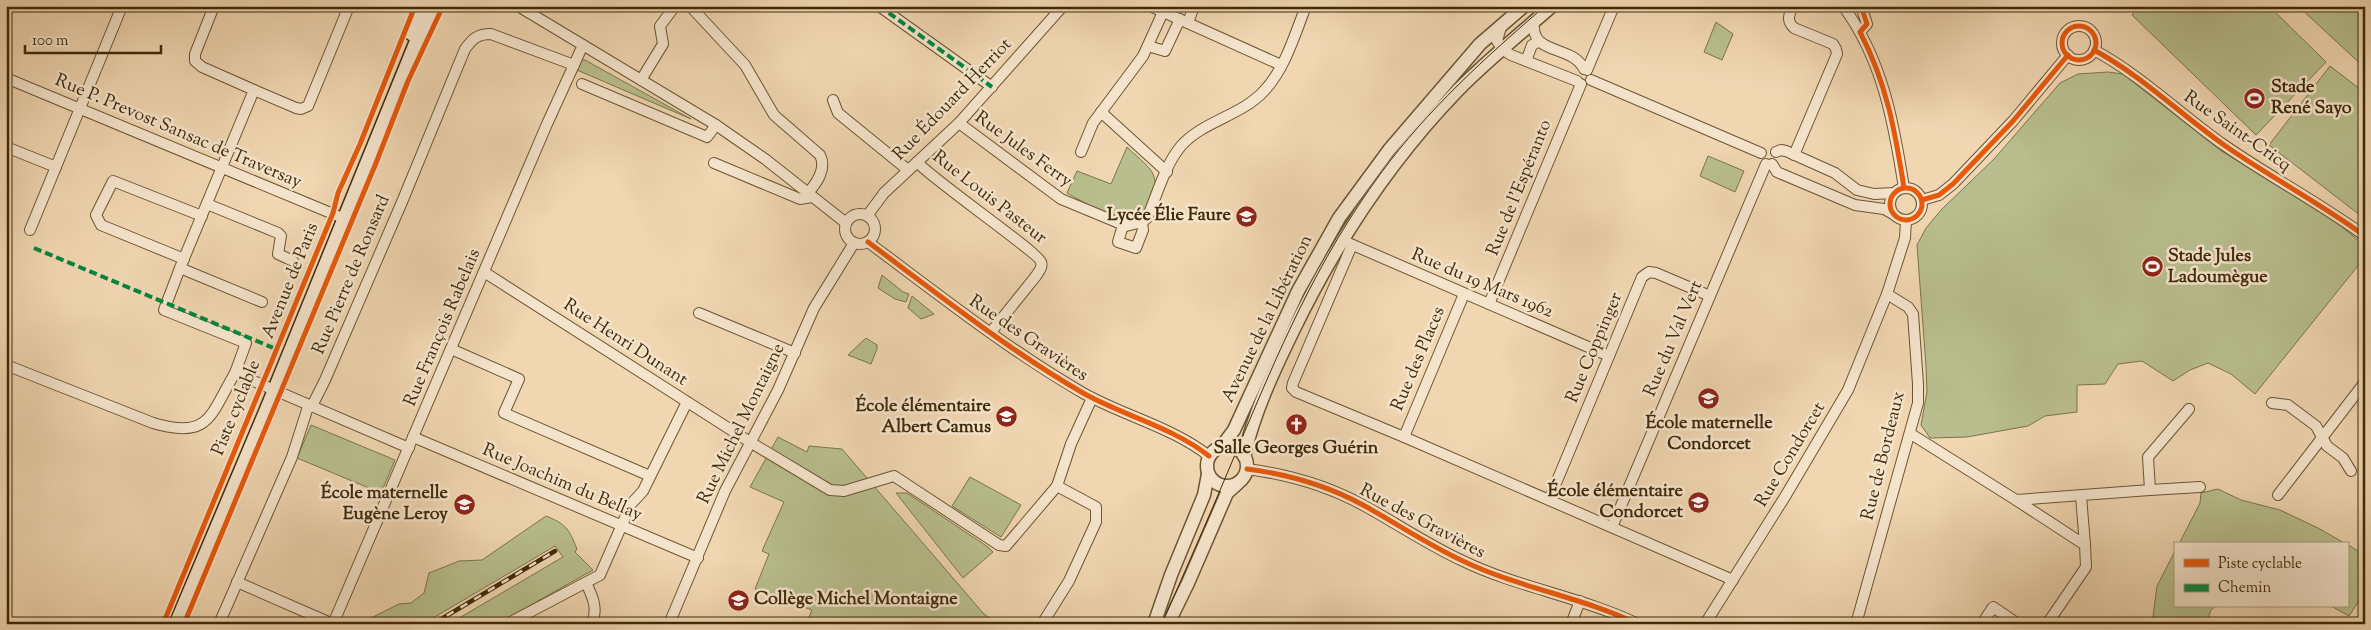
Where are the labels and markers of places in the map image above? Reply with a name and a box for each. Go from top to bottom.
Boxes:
place label: Stade René Sayo [2271,75,2352,122]
sports icon: Stade René Sayo [2243,86,2267,110]
place label: Lycée Élie Faure [1107,202,1232,229]
school or university icon: Lycée Élie Faure [1235,204,1259,228]
place label: Stade Jules Ladoumègue [2168,244,2268,291]
sports icon: Stade Jules Ladoumègue [2140,255,2164,279]
school or university icon: École maternelle Condorcet [1697,387,1721,411]
place label: École élémentaire Albert Camus [855,393,992,441]
school or university icon: École élémentaire Albert Camus [995,405,1019,429]
place label: École maternelle Condorcet [1645,410,1773,458]
church icon: Salle Georges Guérin [1284,412,1308,436]
place label: Salle Georges Guérin [1214,436,1379,462]
place label: École élémentaire Condorcet [1547,478,1684,526]
place label: École maternelle Eugène Leroy [321,480,449,528]
school or university icon: École élémentaire Condorcet [1687,490,1711,514]
school or university icon: École maternelle Eugène Leroy [452,492,476,516]
place label: Collège Michel Montaigne [754,587,958,613]
school or university icon: Collège Michel Montaigne [726,588,750,612]

